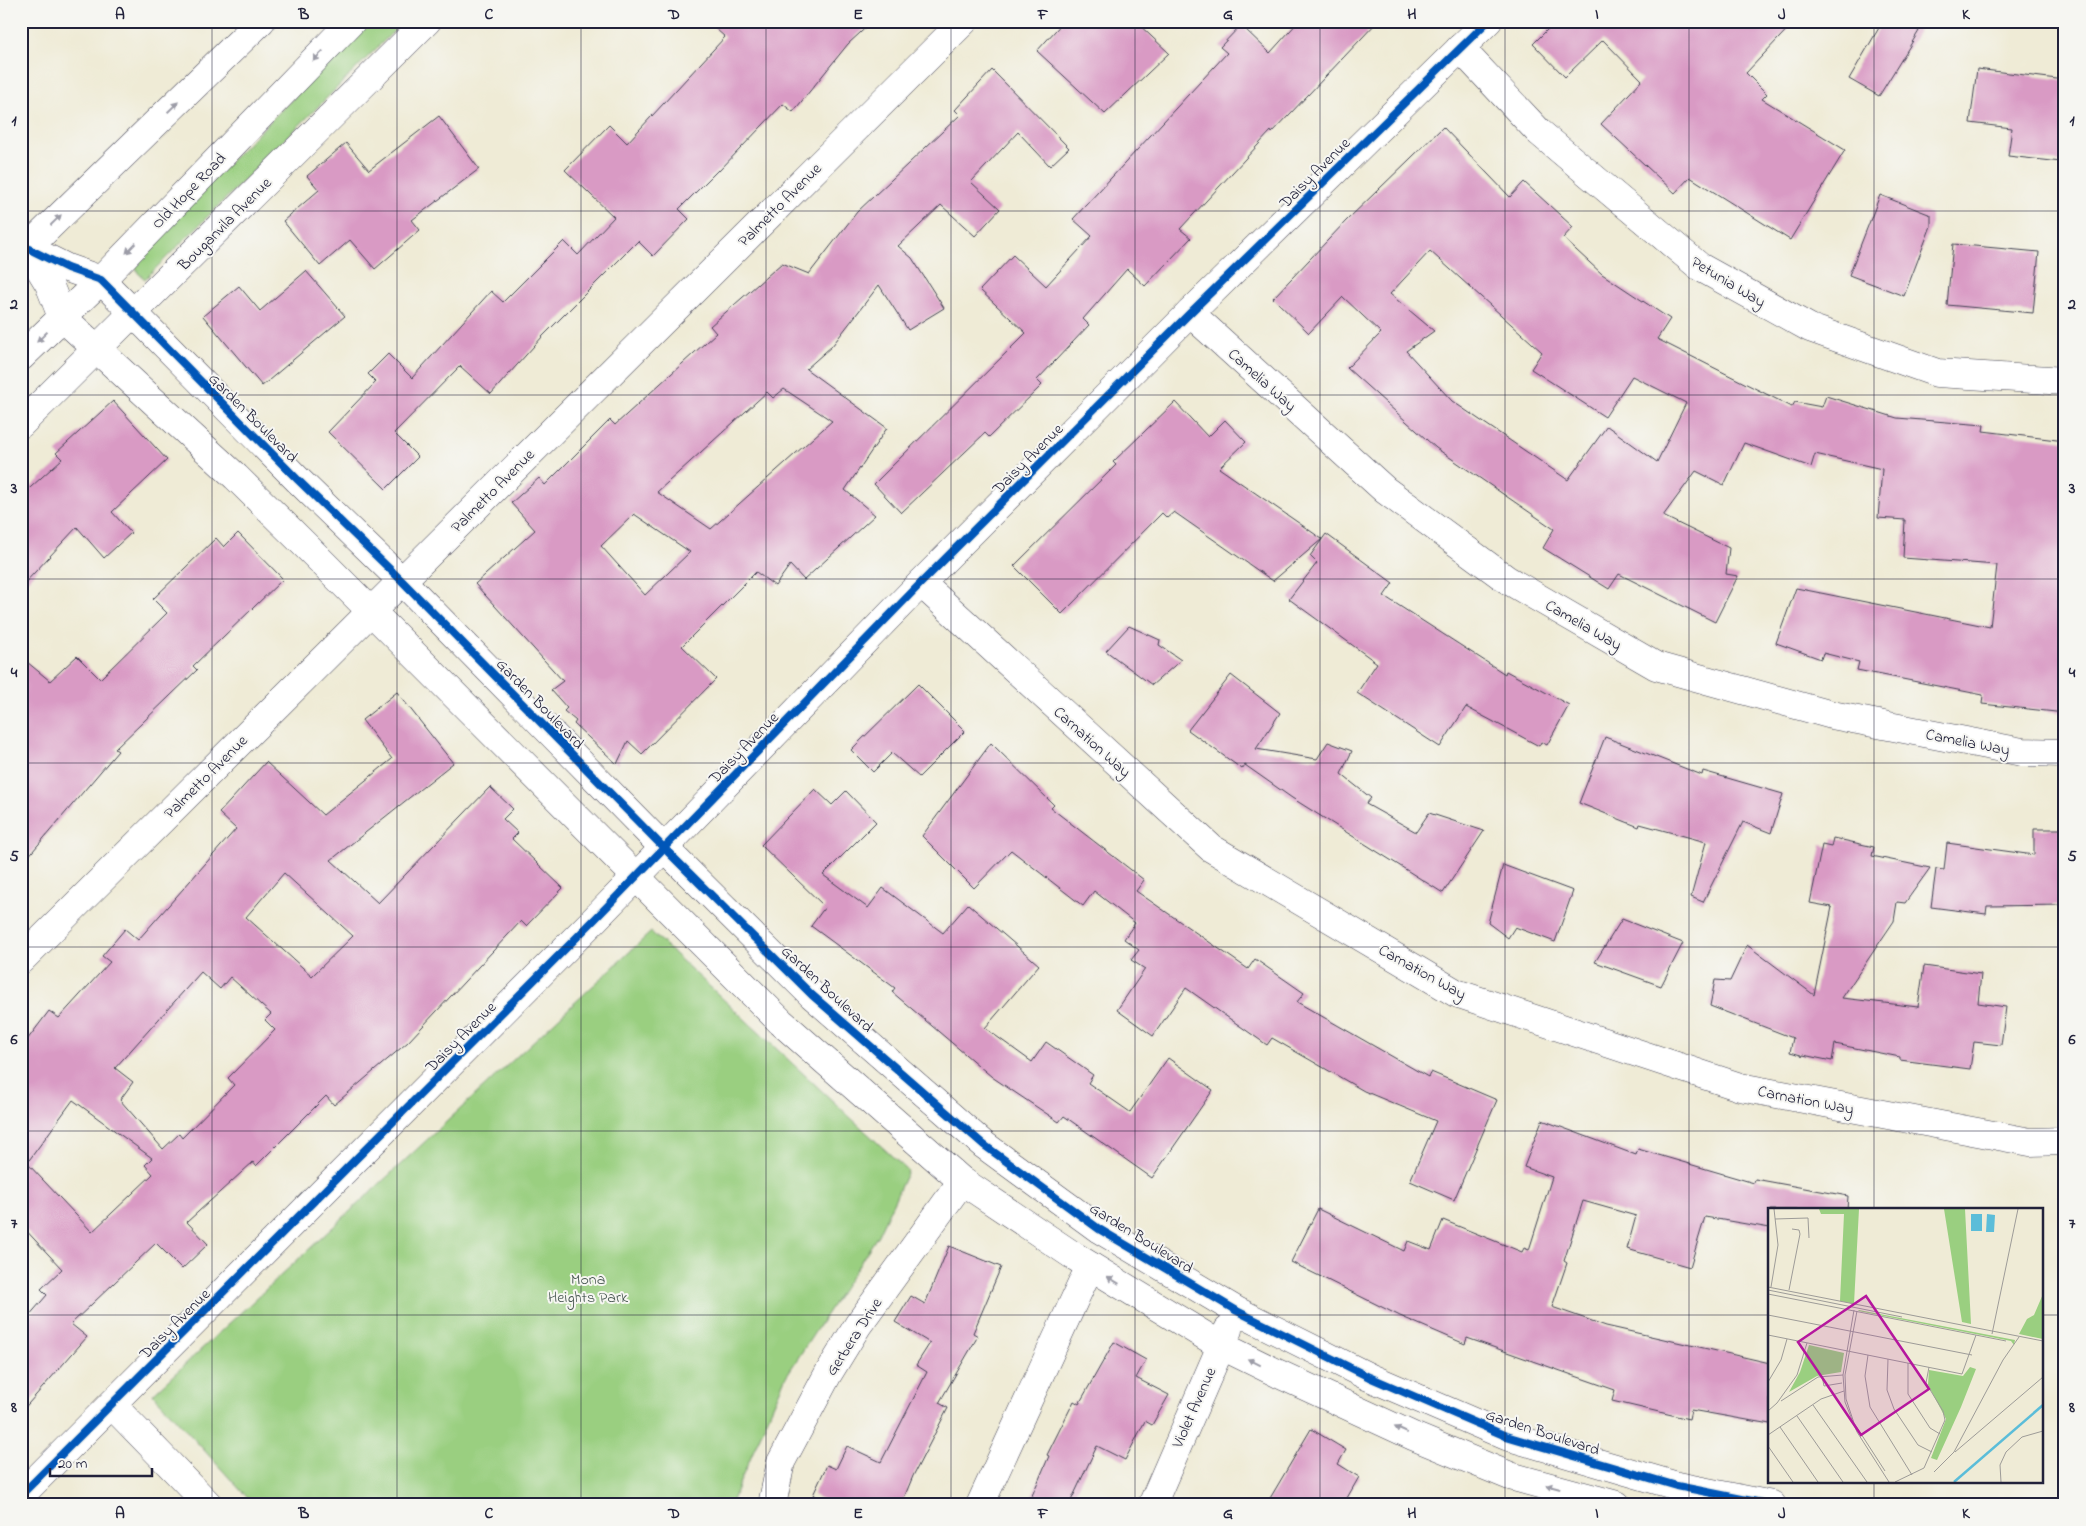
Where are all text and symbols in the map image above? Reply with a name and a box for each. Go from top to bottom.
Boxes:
text: A [115,3,125,27]
text: B [298,3,310,27]
text: C [485,3,494,27]
text: D [667,3,680,27]
text: E [853,3,863,27]
text: F [1037,3,1049,27]
text: G [1223,3,1233,27]
text: H [1407,3,1417,27]
text: I [1595,3,1599,27]
text: J [1778,3,1786,27]
text: K [1962,3,1971,27]
one-way arrow [312,50,324,62]
one-way arrow [167,101,179,113]
text: 1 [11,109,17,133]
text: 1 [2069,109,2075,133]
street label: Daisy Avenue [1274,132,1357,215]
street label: Old Hope Road [147,148,232,235]
street label: Palmetto Avenue [733,157,828,253]
street label: Bouganvila Avenue [172,171,278,278]
one-way arrow [50,214,62,226]
one-way arrow [126,242,138,254]
street label: Petunia Way [1686,251,1770,315]
text: 2 [9,293,18,317]
text: 2 [2067,293,2076,317]
one-way arrow [36,331,48,343]
street label: Camelia Way [1222,343,1301,418]
street label: Garden Boulevard [202,368,303,469]
street label: Daisy Avenue [987,418,1070,501]
street label: Palmetto Avenue [446,443,541,539]
text: 3 [10,477,18,501]
text: 3 [2068,477,2076,501]
street label: Camelia Way [1540,594,1626,657]
street label: Garden Boulevard [490,653,589,755]
text: 4 [10,661,18,685]
text: 4 [2068,661,2076,685]
street label: Carnation Way [1047,701,1136,784]
street label: Daisy Avenue [703,706,786,791]
street label: Camelia Way [1924,723,2012,763]
street label: Palmetto Avenue [159,729,254,825]
text: 5 [9,845,19,869]
text: 5 [2067,845,2077,869]
street label: Carnation Way [1374,939,1470,1007]
street label: Garden Boulevard [775,940,878,1039]
street label: Daisy Avenue [420,996,503,1079]
text: 6 [9,1028,18,1052]
text: 6 [2067,1028,2076,1052]
street label: Carnation Way [1756,1080,1856,1122]
street label: Garden Boulevard [1084,1197,1198,1280]
inset map [1768,1208,2044,1484]
text: 7 [11,1212,18,1236]
text: 7 [2069,1212,2076,1236]
park label: Mona Heights Park [548,1268,629,1310]
one-way arrow [1107,1276,1120,1285]
street label: Daisy Avenue [134,1283,217,1366]
street label: Gerbera Drive [820,1293,889,1381]
one-way arrow [1247,1357,1261,1365]
street label: Violet Avenue [1166,1363,1224,1453]
text: 8 [10,1396,17,1420]
text: 8 [2068,1396,2075,1420]
street label: Garden Boulevard [1482,1403,1602,1463]
one-way arrow [1394,1426,1408,1434]
scale bar [50,1446,152,1478]
text: 20 m [58,1453,88,1475]
one-way arrow [1545,1483,1560,1491]
text: A [115,1502,125,1526]
text: B [298,1502,310,1526]
text: C [485,1502,494,1526]
text: D [667,1502,680,1526]
text: E [853,1502,863,1526]
text: F [1037,1502,1049,1526]
text: G [1223,1502,1233,1526]
text: H [1407,1502,1417,1526]
text: I [1595,1502,1599,1526]
text: J [1778,1502,1786,1526]
text: K [1962,1502,1971,1526]

